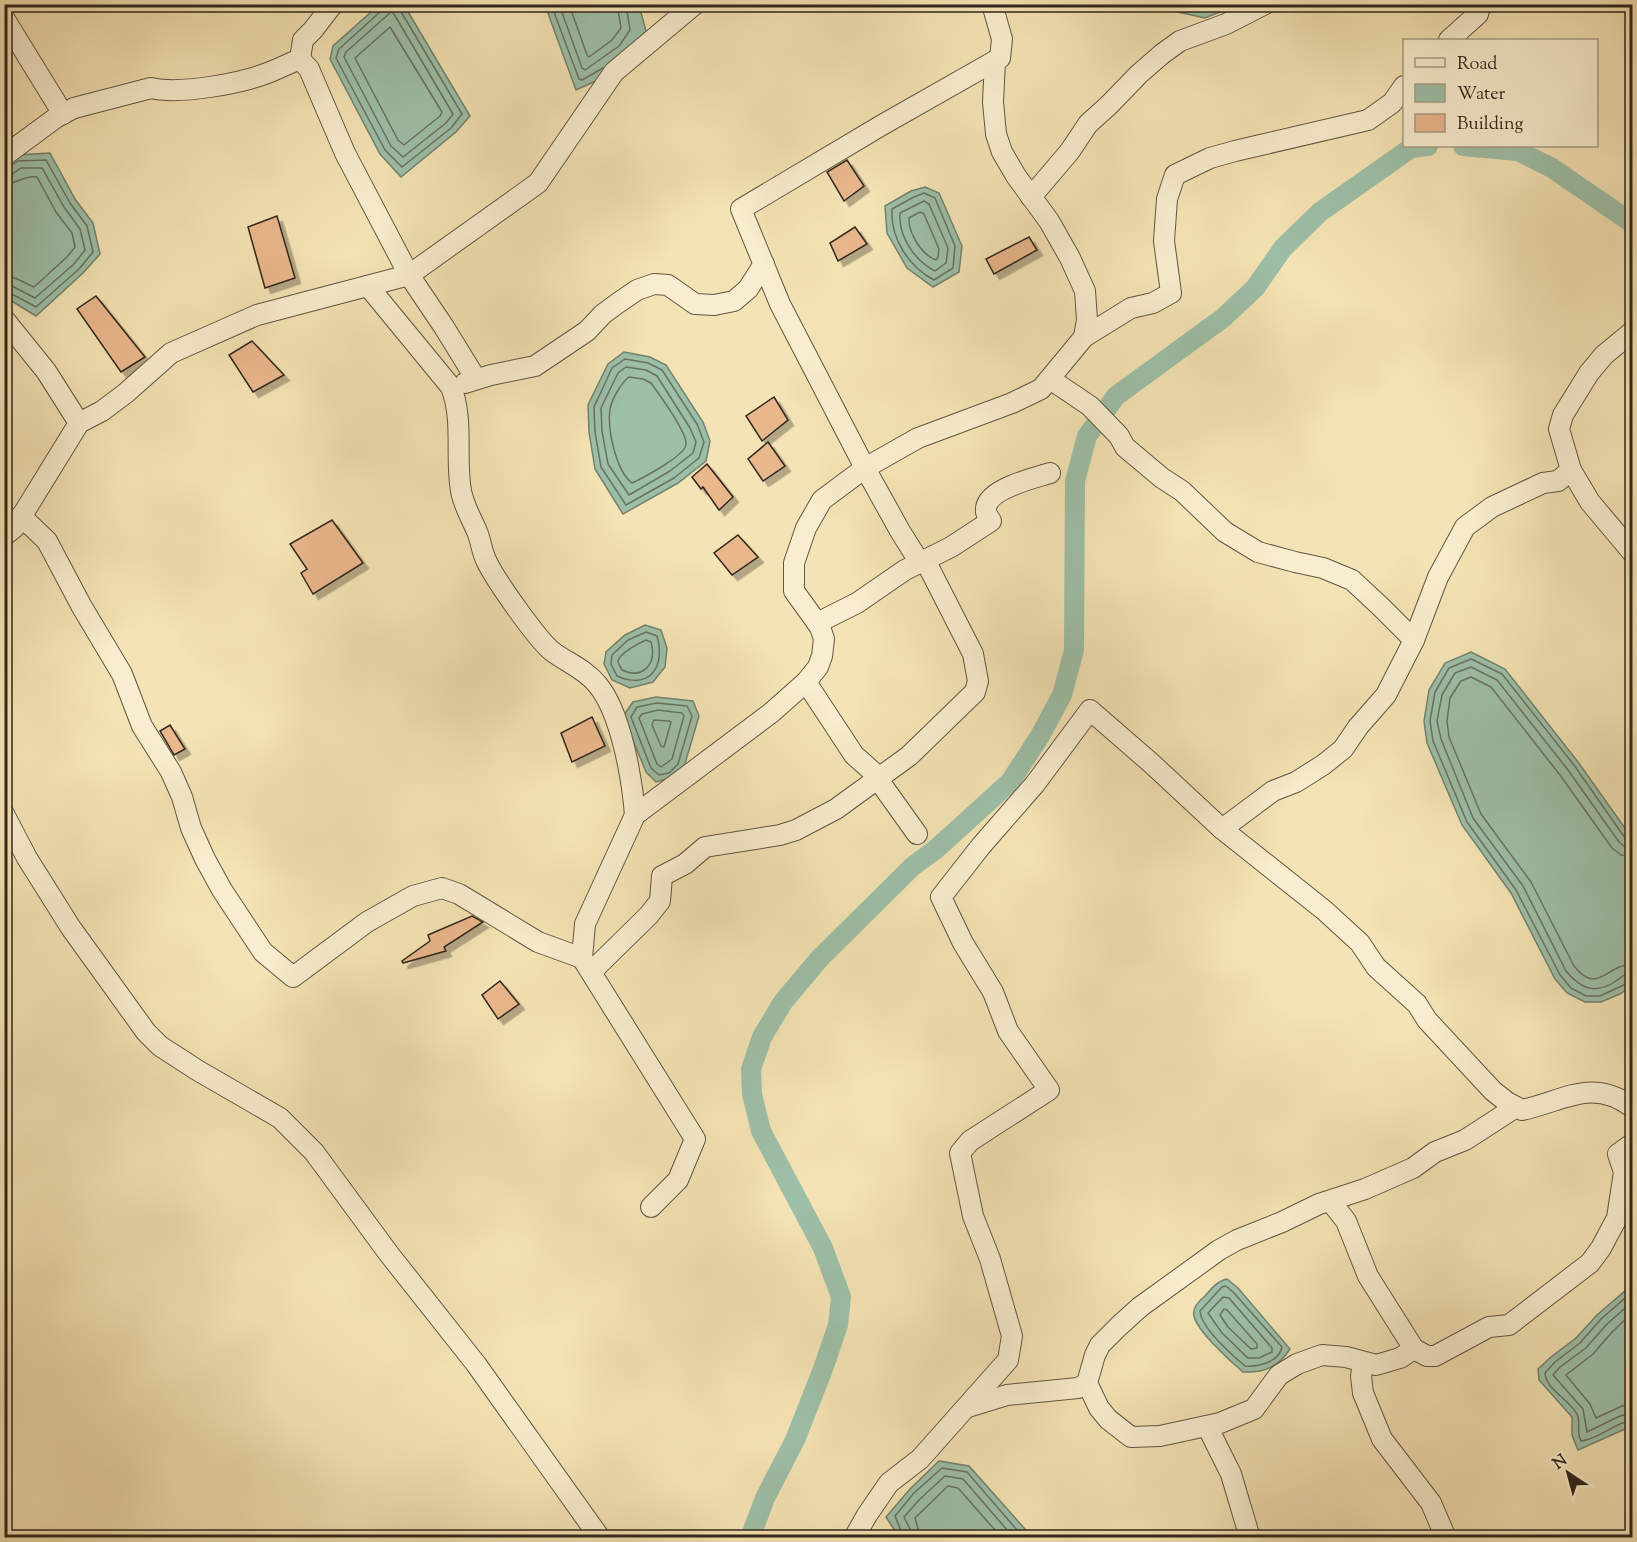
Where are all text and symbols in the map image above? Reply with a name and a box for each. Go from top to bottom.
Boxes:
legend [1403,39,1598,147]
text: Road [1457,52,1497,78]
text: Water [1457,82,1506,108]
text: Building [1457,112,1523,138]
north arrow [1538,1443,1598,1503]
text: N [1549,1450,1573,1476]

